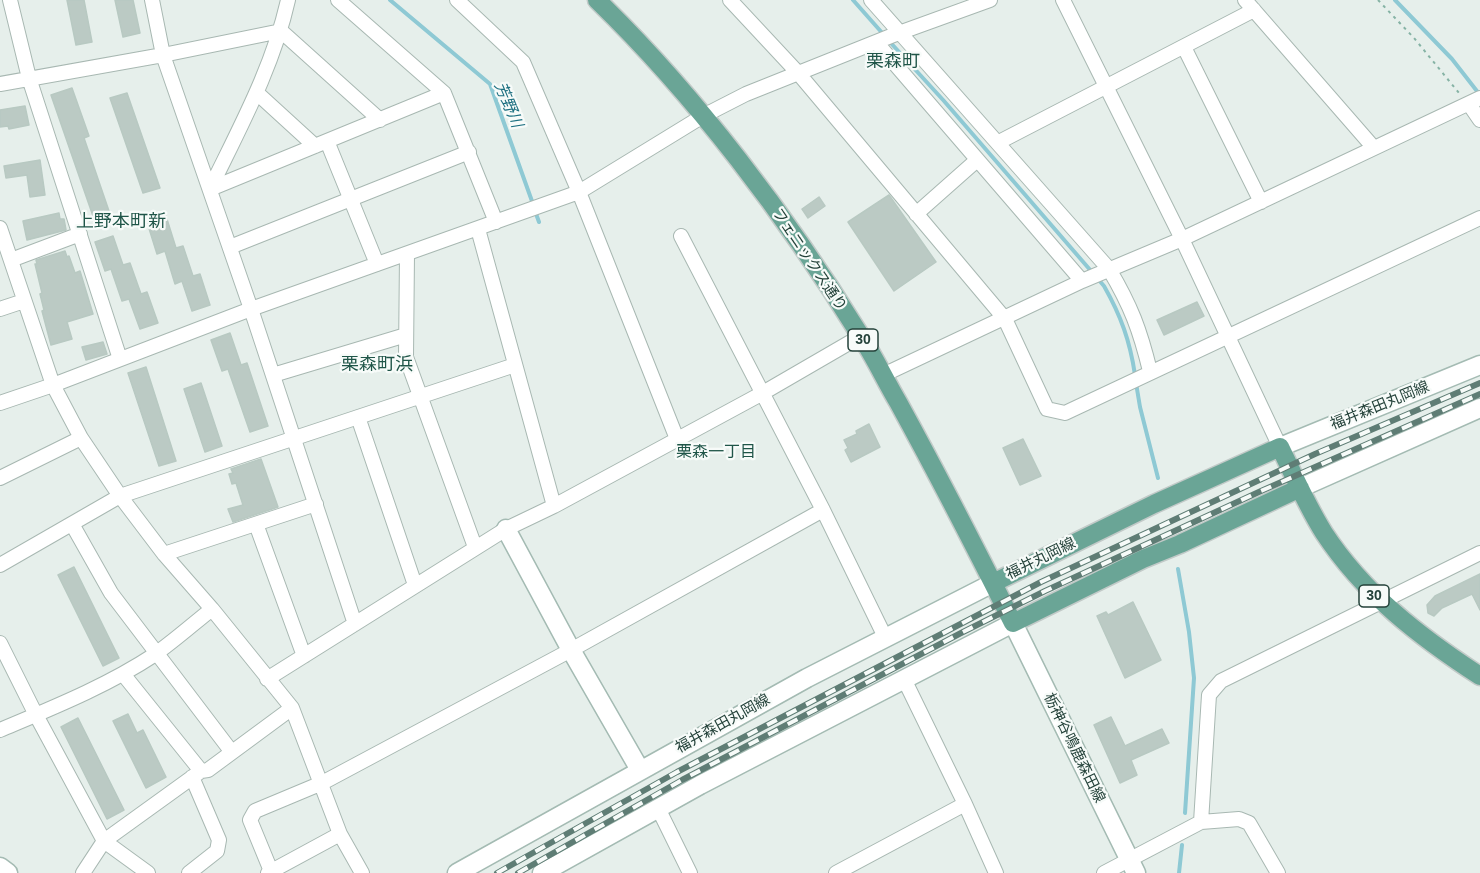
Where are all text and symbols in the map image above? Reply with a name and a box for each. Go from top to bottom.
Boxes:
district label: 栗森町 [866,51,920,73]
water label: 芳野川 [490,79,526,131]
street label: フェニックス通り [768,205,850,315]
district label: 上野本町新 [76,211,166,233]
road number: 30 [848,329,878,351]
district label: 栗森町浜 [341,354,413,376]
street label: 福井森田丸岡線 [1328,378,1432,434]
district label: 栗森一丁目 [676,443,756,463]
street label: 福井丸岡線 [1003,534,1079,584]
road number: 30 [1359,585,1389,607]
street label: 栃神谷鳴鹿森田線 [1040,690,1108,806]
street label: 福井森田丸岡線 [673,691,773,757]

